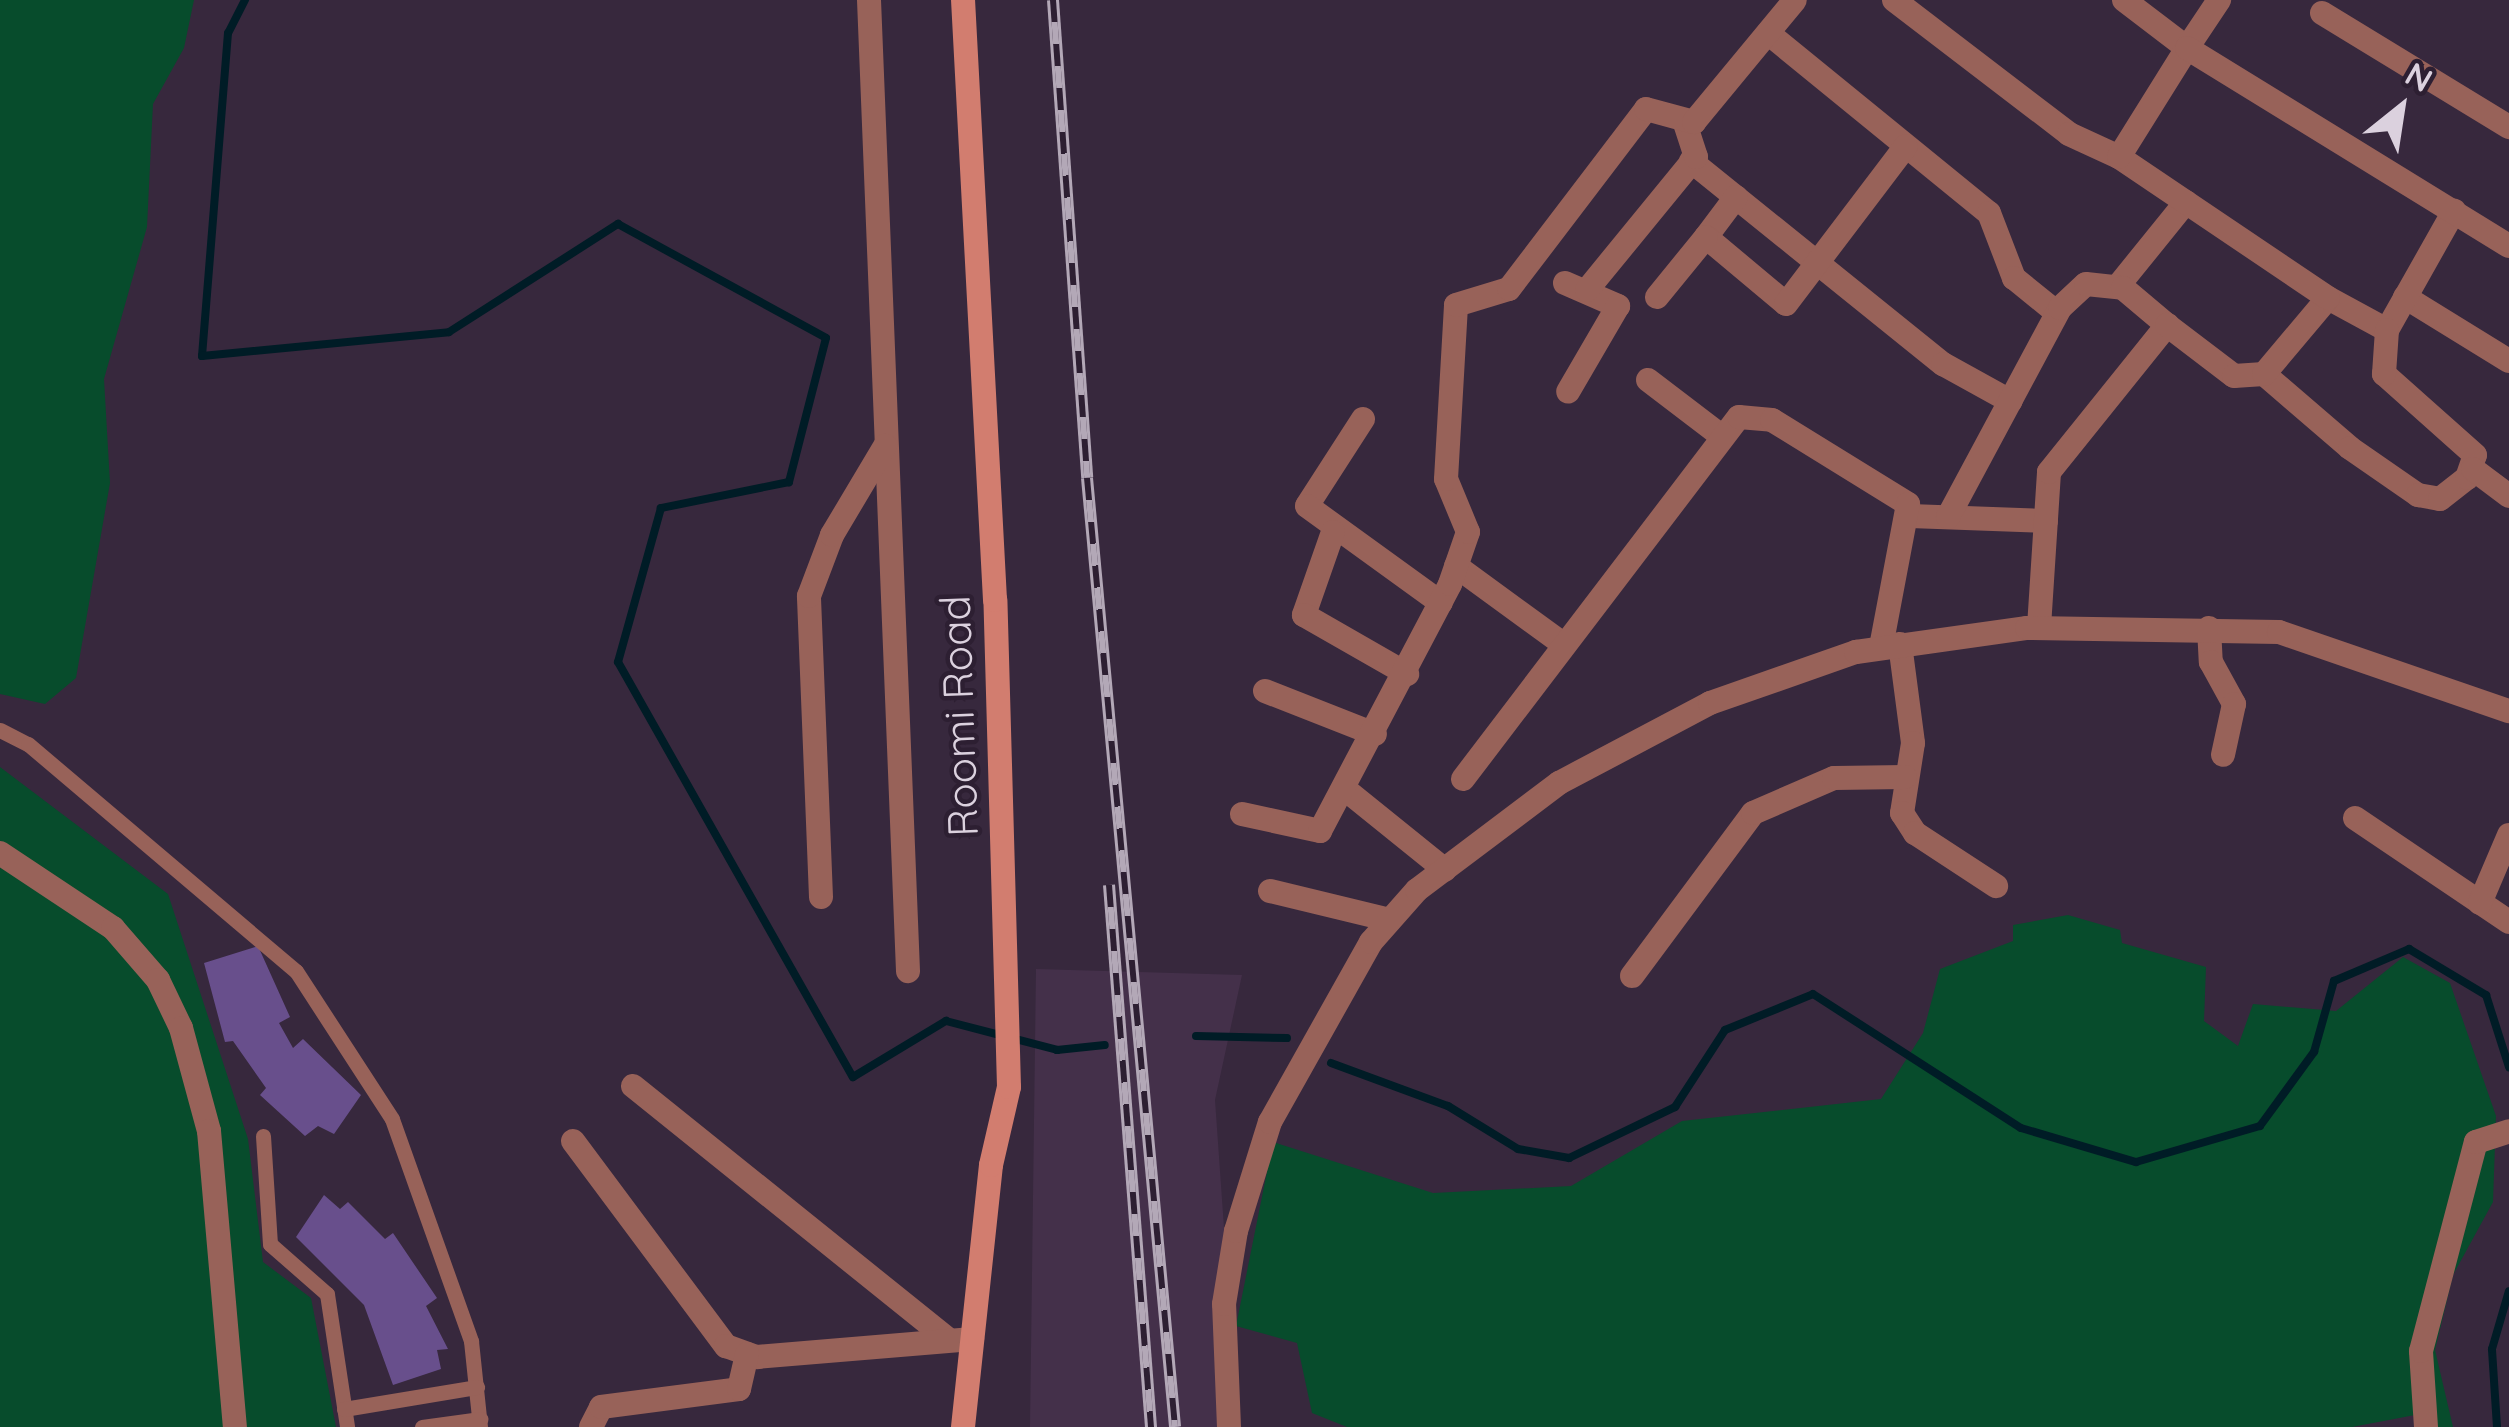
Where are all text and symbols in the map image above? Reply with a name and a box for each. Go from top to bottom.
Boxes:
north arrow [2341,48,2461,168]
text: N [2398,53,2440,100]
street label: Roomi Road [930,594,988,838]

